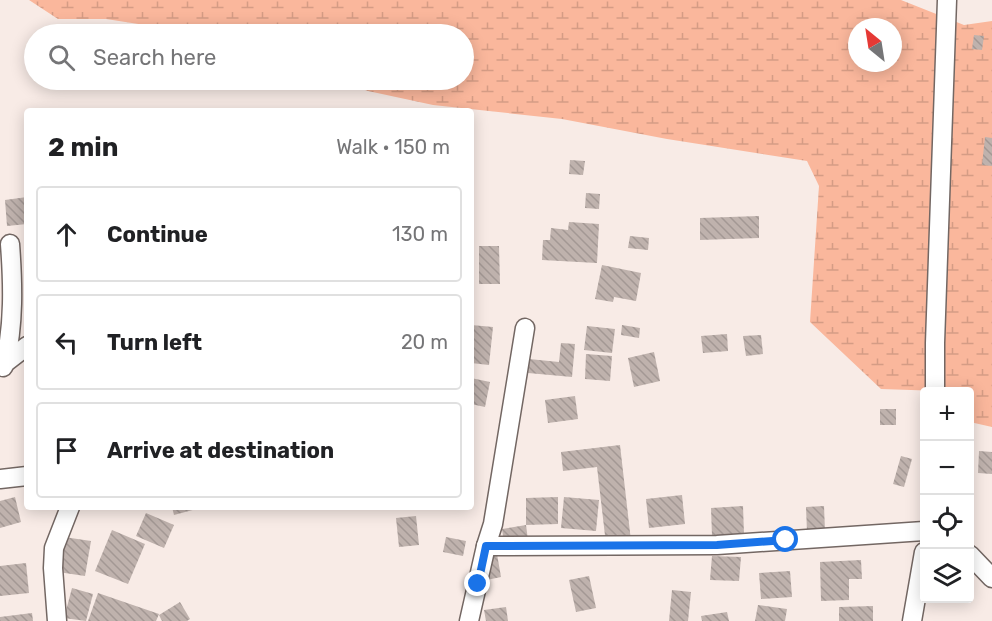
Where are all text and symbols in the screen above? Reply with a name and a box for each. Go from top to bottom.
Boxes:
north arrow [848,18,902,72]
search box [24,24,474,90]
icon: search [45,41,78,74]
text: Search here [93,44,216,71]
text: 2 min [48,132,118,163]
text: Walk · 150 m [336,135,450,159]
icon: ahead [50,218,83,251]
text: Continue [107,221,208,248]
text: 130 m [392,222,448,246]
icon: left [50,326,83,359]
text: Turn left [107,329,202,356]
text: 20 m [401,330,448,354]
map controls [920,387,974,603]
button: + [920,387,974,441]
icon: arrive [50,434,83,467]
text: Arrive at destination [107,437,334,464]
button: − [920,441,974,495]
button: locate [920,495,974,549]
route start [772,526,798,552]
button: layers [920,549,974,603]
route end [464,570,490,596]

